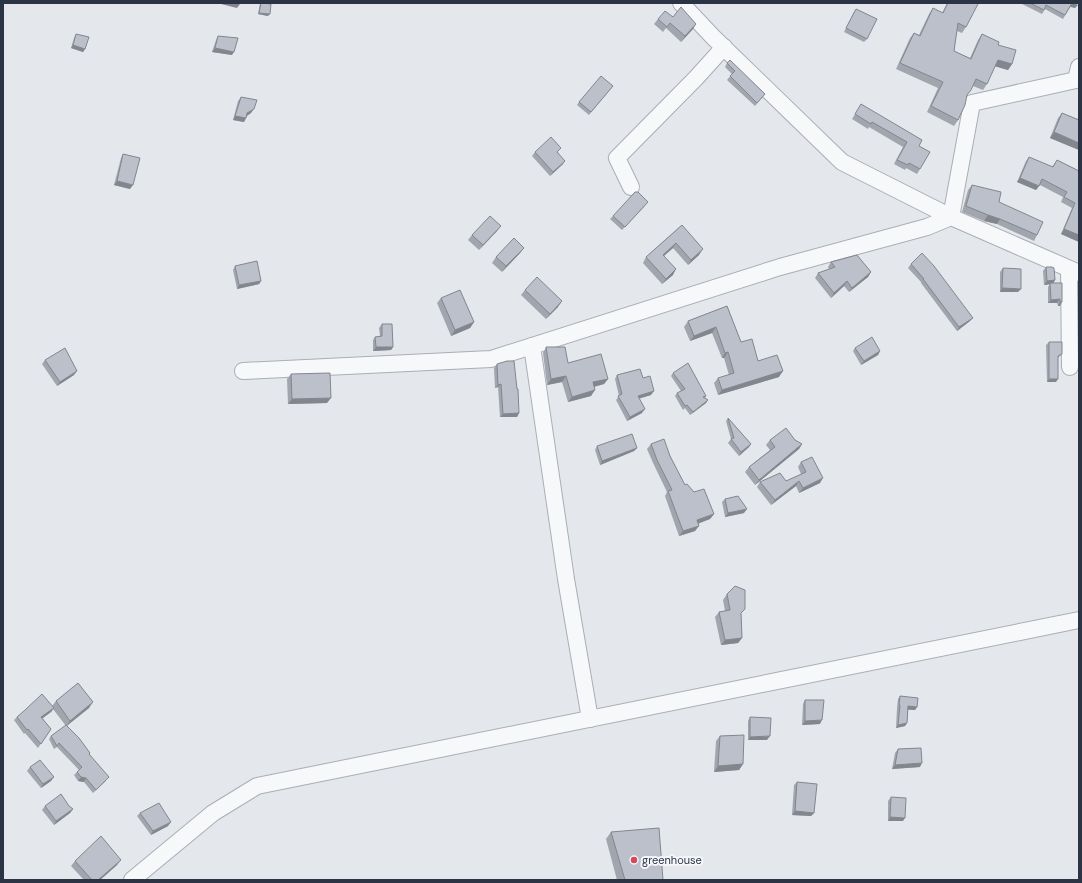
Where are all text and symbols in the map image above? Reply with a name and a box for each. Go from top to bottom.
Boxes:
place label: greenhouse [642,853,702,867]
marker: greenhouse [629,855,639,865]

